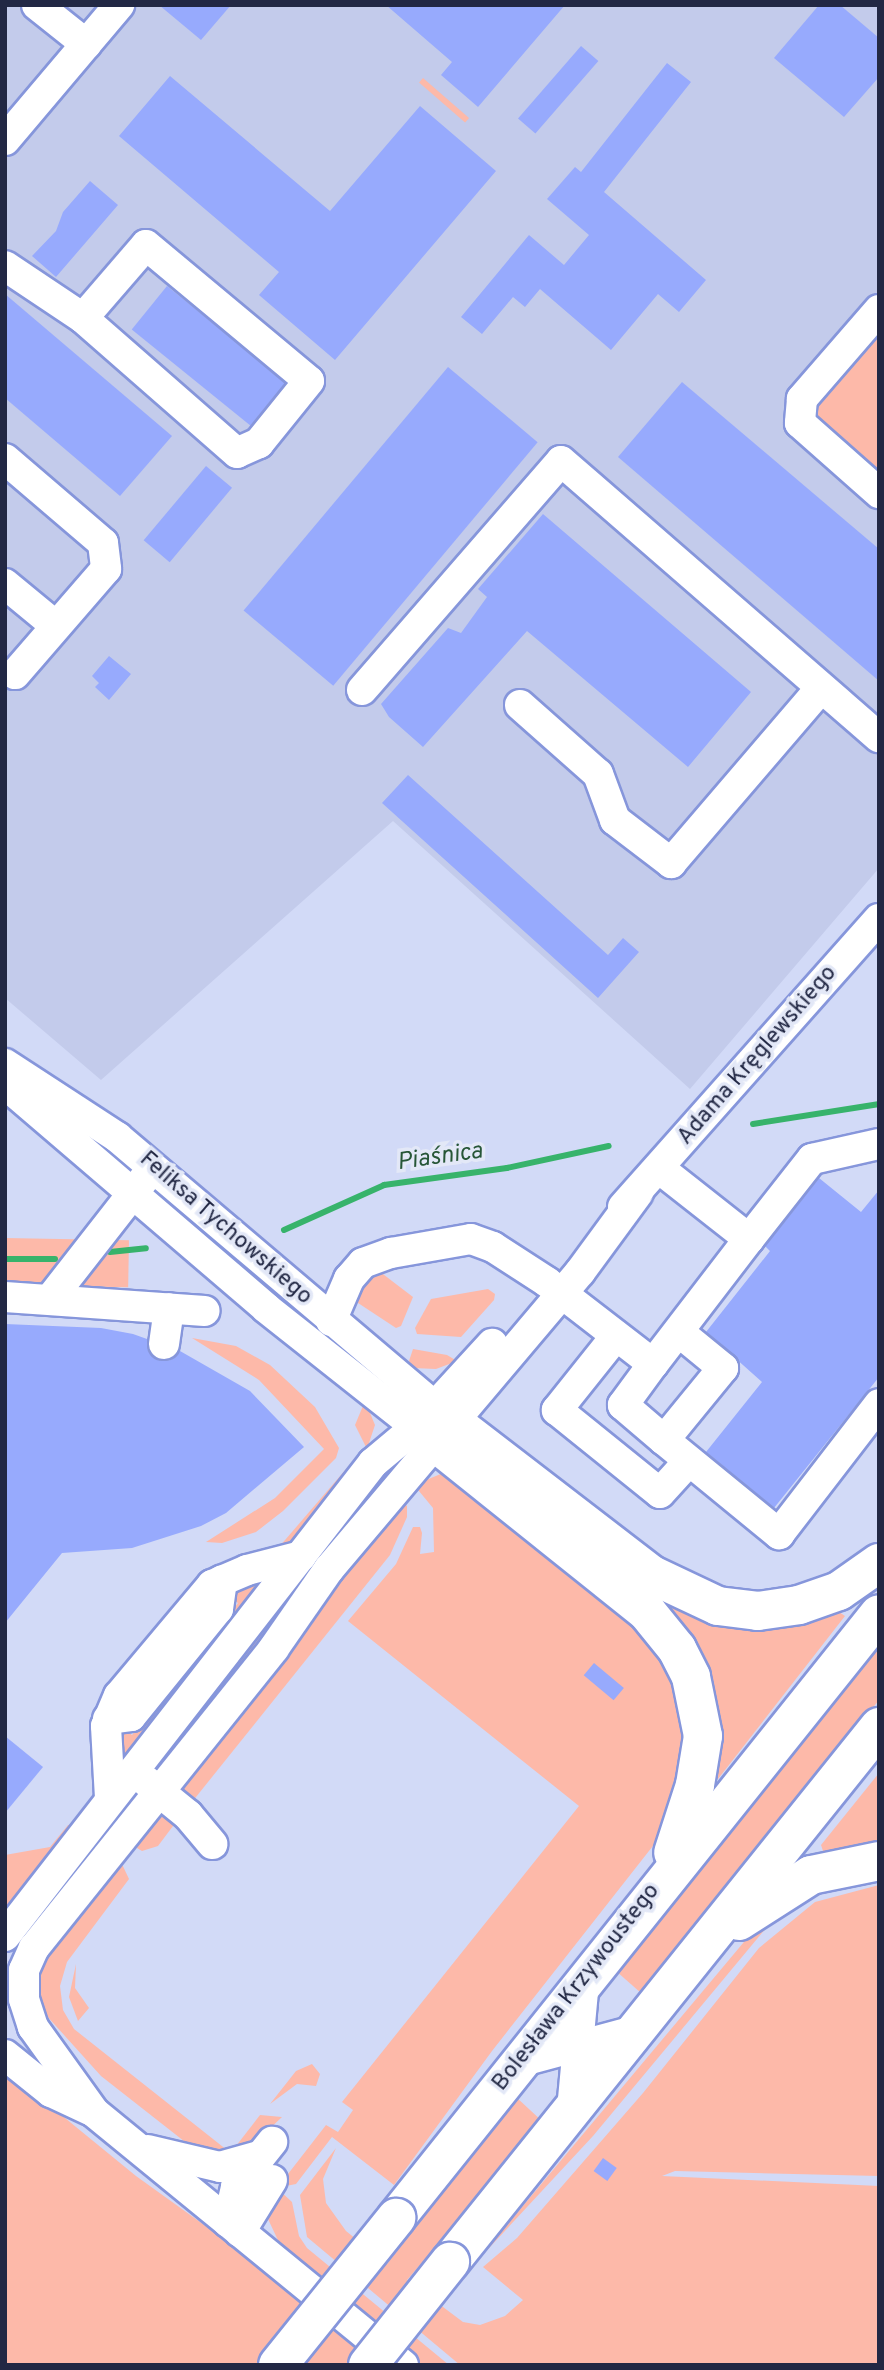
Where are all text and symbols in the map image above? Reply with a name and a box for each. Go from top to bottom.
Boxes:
street label: Adama Kręglewskiego [673,961,843,1151]
water label: Piaśnica [395,1138,485,1178]
street label: Feliksa Tychowskiego [133,1146,317,1312]
street label: Bolesława Krzywoustego [487,1879,667,2097]

